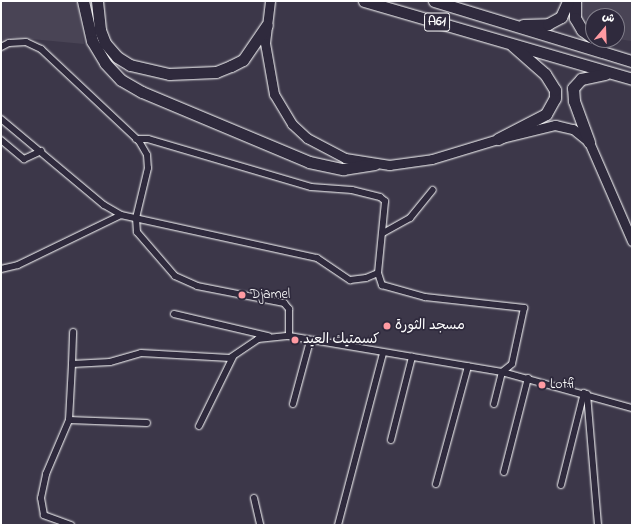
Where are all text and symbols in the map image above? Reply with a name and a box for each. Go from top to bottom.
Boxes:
north arrow [585,8,625,48]
text: ش [600,8,617,27]
road number: A61 [424,11,450,33]
place label: Djamel [250,287,290,303]
marker: Djamel [237,290,247,300]
place label: مسجد الثورة [395,318,465,334]
marker: مسجد الثورة [382,321,392,331]
place label: كسمتيك العيد [303,332,380,348]
marker: كسمتيك العيد [290,335,300,345]
place label: Lotfi [550,377,576,393]
marker: Lotfi [537,380,547,390]

